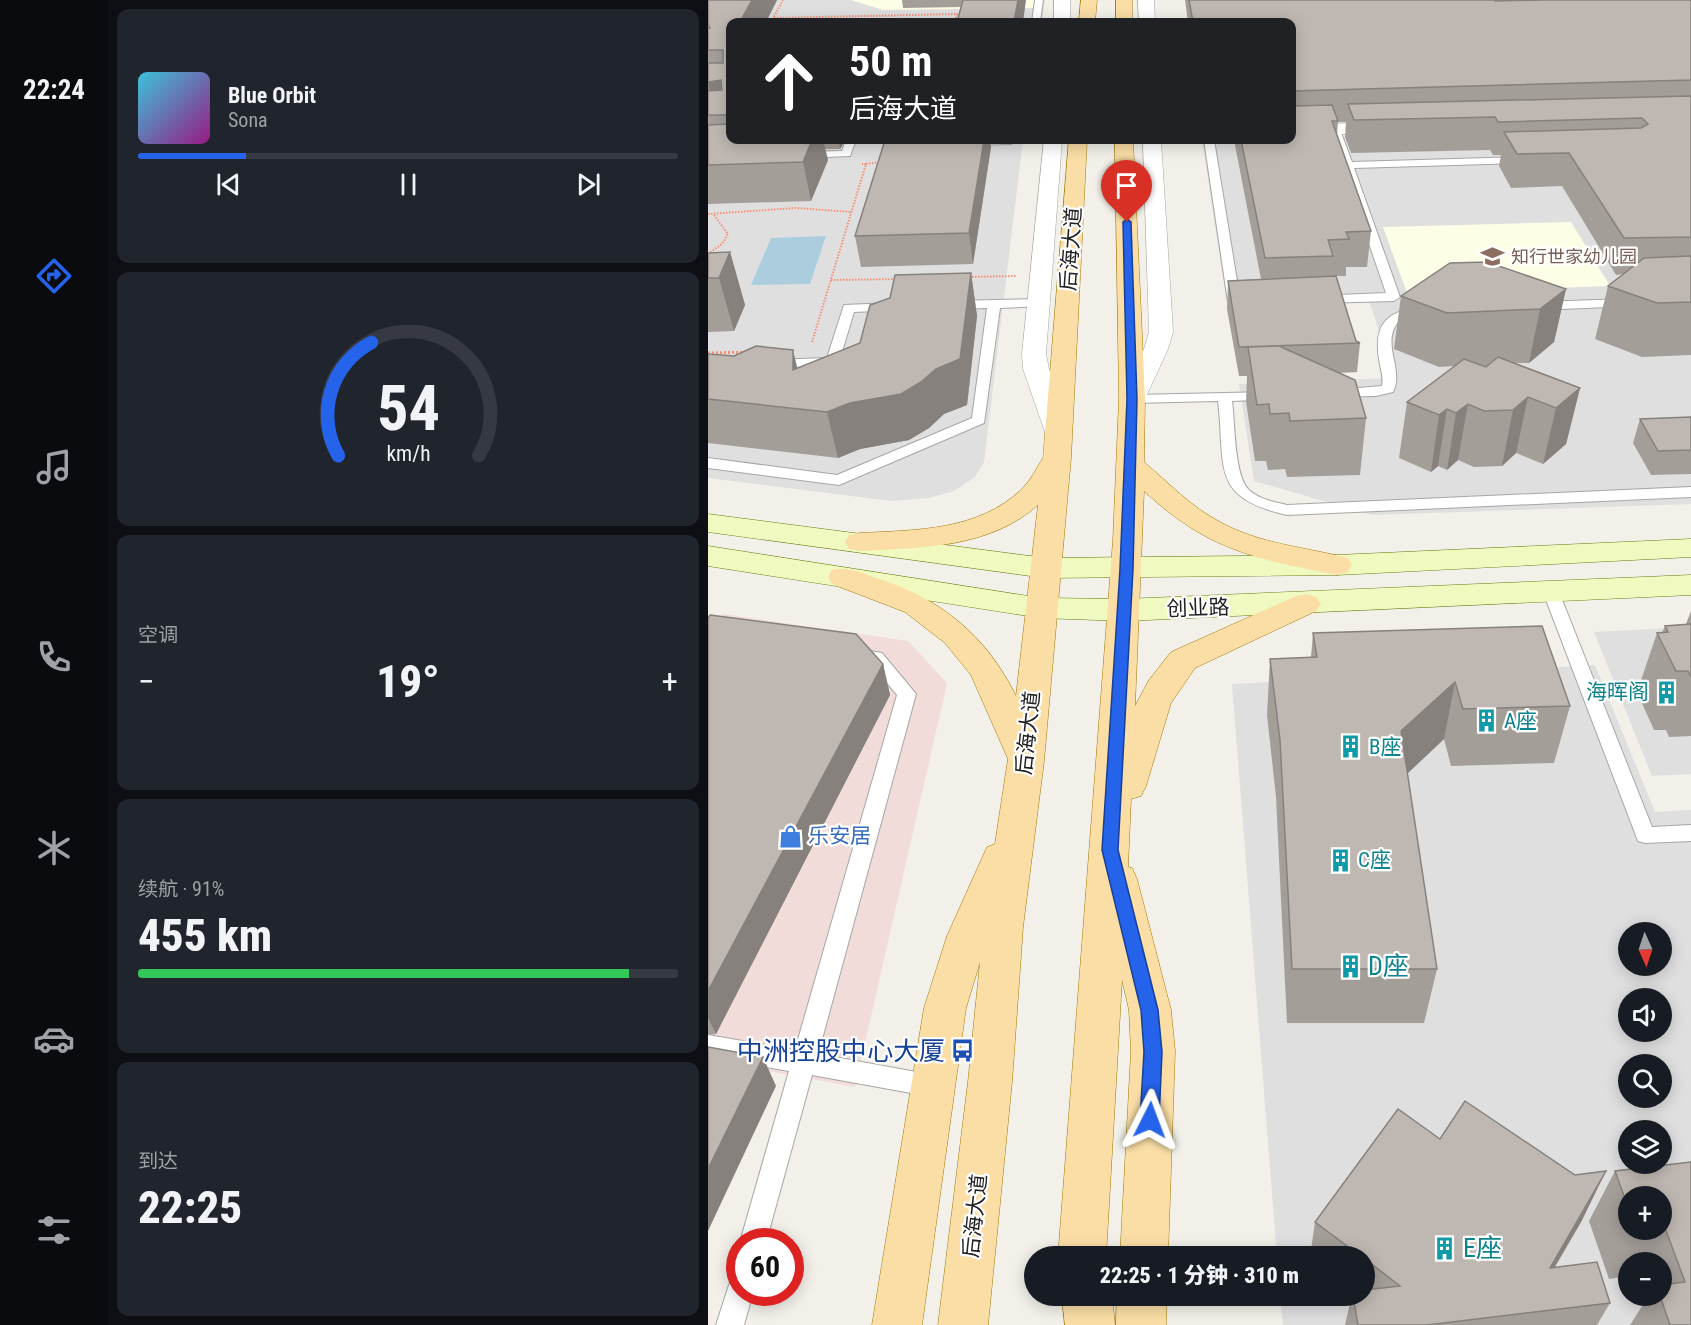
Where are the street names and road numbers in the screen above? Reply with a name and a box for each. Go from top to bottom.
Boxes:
street label: 后海大道 [1056,206,1086,292]
street label: 创业路 [1166,595,1230,621]
street label: 后海大道 [1012,690,1044,776]
street label: 后海大道 [959,1173,991,1259]

